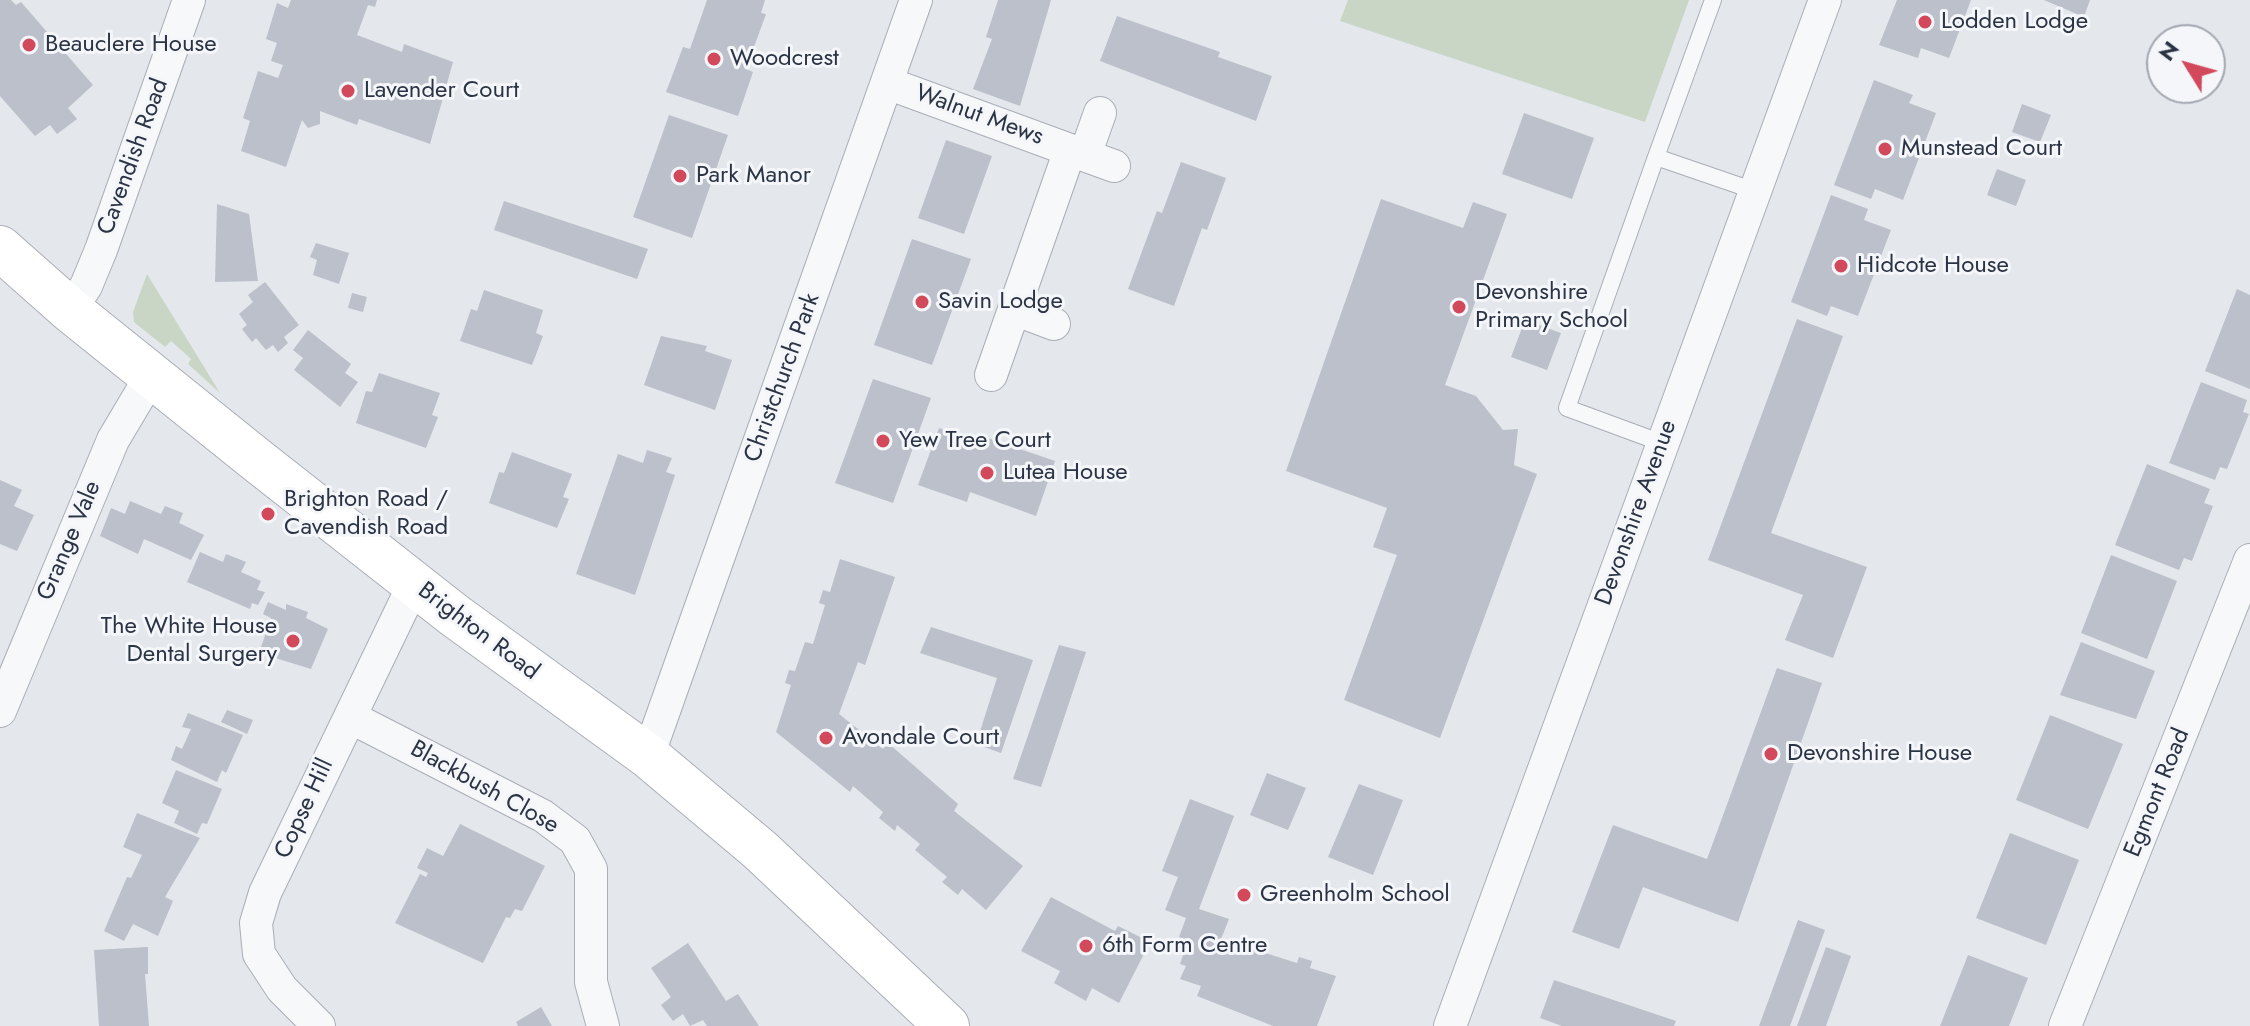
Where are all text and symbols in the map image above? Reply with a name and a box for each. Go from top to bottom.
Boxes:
place label: Lodden Lodge [1941,8,2088,36]
marker: Lodden Lodge [1916,13,1934,31]
north arrow [2146,24,2226,104]
place label: Beauclere House [45,31,217,59]
text: N [2150,34,2186,67]
marker: Beauclere House [20,36,38,54]
place label: Woodcrest [730,45,839,73]
marker: Woodcrest [705,50,723,68]
street label: Cavendish Road [92,75,176,239]
place label: Lavender Court [364,77,519,105]
street label: Walnut Mews [911,80,1047,152]
marker: Lavender Court [339,82,357,100]
place label: Munstead Court [1901,135,2062,163]
marker: Munstead Court [1876,140,1894,158]
place label: Park Manor [696,162,811,190]
marker: Park Manor [671,167,689,185]
place label: Hidcote House [1857,252,2009,280]
marker: Hidcote House [1832,257,1850,275]
place label: Devonshire Primary School [1475,279,1628,335]
place label: Savin Lodge [938,288,1063,316]
street label: Christchurch Park [739,290,827,466]
marker: Savin Lodge [913,293,931,311]
marker: Devonshire Primary School [1450,298,1468,316]
street label: Devonshire Avenue [1590,416,1684,610]
place label: Yew Tree Court [899,427,1051,455]
marker: Yew Tree Court [874,432,892,450]
place label: Lutea House [1003,459,1128,487]
marker: Lutea House [978,464,996,482]
street label: Grange Vale [32,477,108,605]
place label: Brighton Road / Cavendish Road [284,486,448,542]
marker: Brighton Road / Cavendish Road [259,505,277,523]
street label: Brighton Road [412,577,544,687]
place label: The White House Dental Surgery [101,613,277,669]
marker: The White House Dental Surgery [284,632,302,650]
place label: Avondale Court [842,724,999,752]
street label: Egmont Road [2119,725,2197,861]
marker: Avondale Court [817,729,835,747]
street label: Blackbush Close [405,735,563,841]
place label: Devonshire House [1787,740,1972,768]
marker: Devonshire House [1762,745,1780,763]
street label: Copse Hill [269,754,341,864]
place label: Greenholm School [1260,881,1450,909]
marker: Greenholm School [1235,886,1253,904]
place label: 6th Form Centre [1102,932,1267,960]
marker: 6th Form Centre [1077,937,1095,955]

